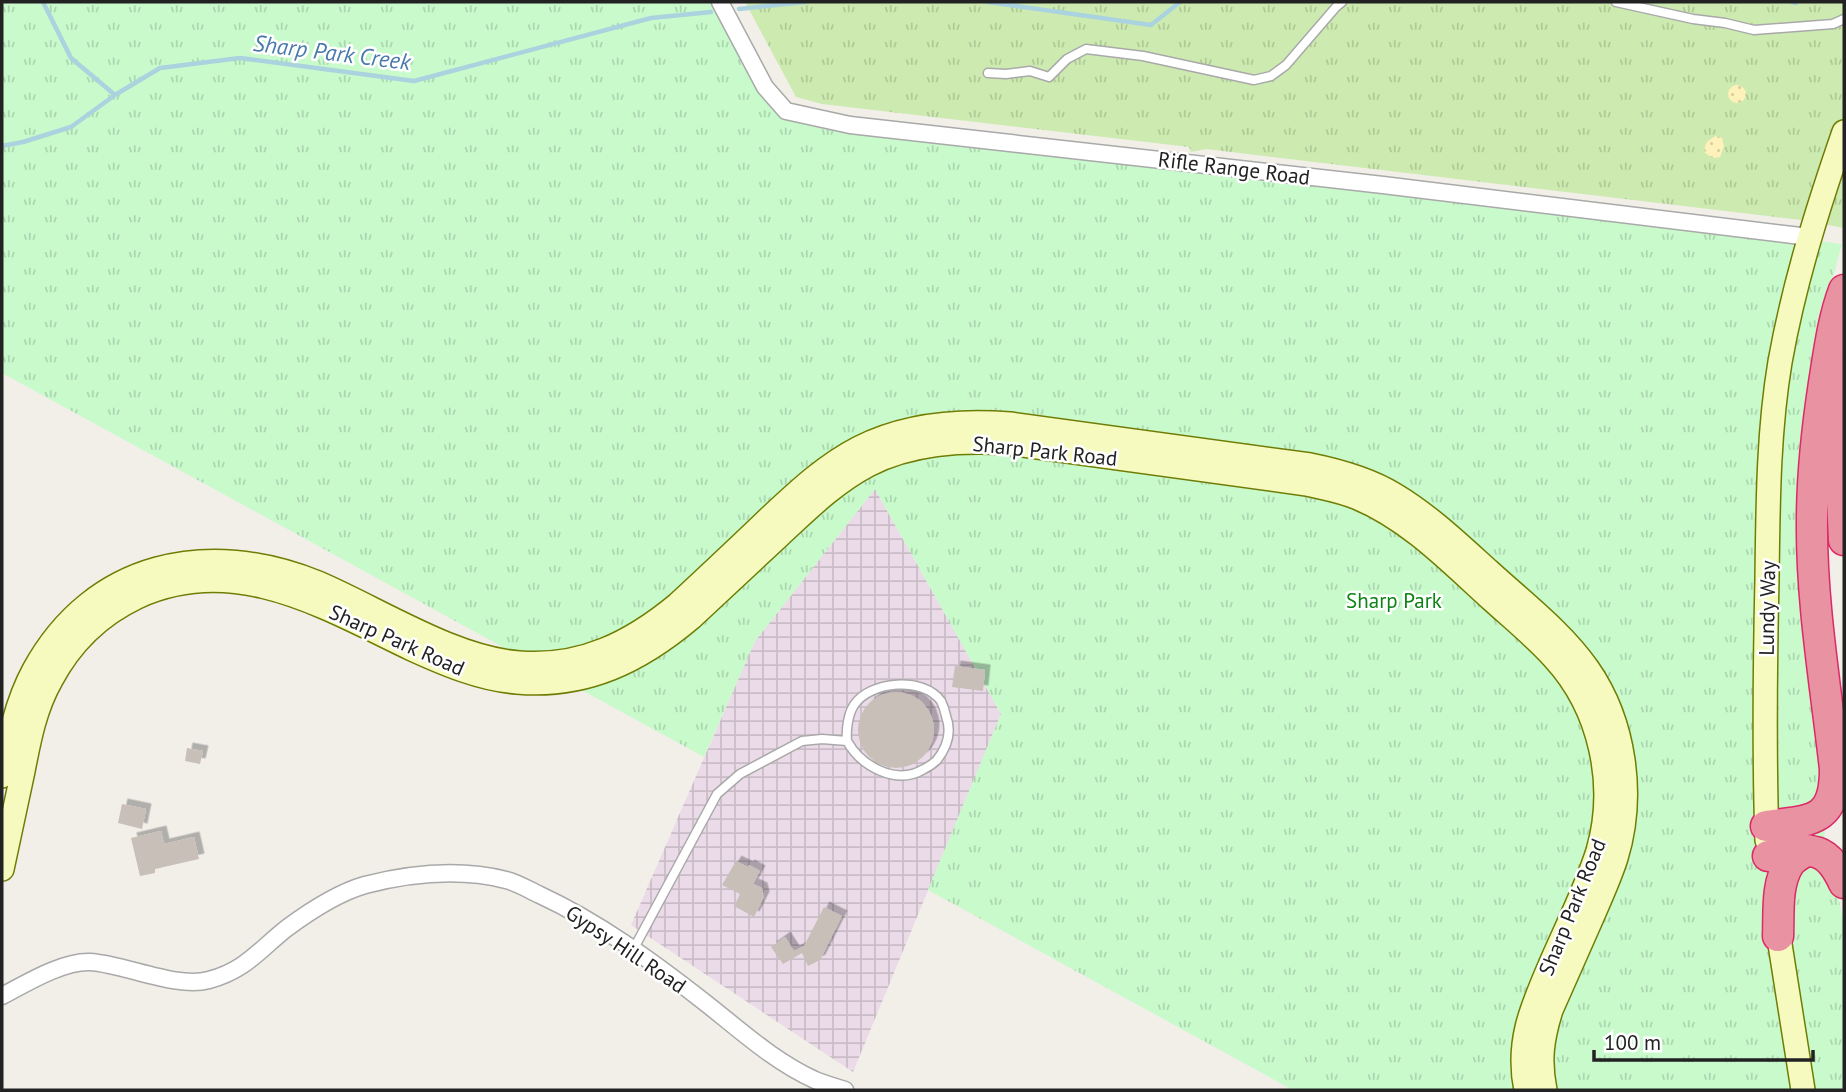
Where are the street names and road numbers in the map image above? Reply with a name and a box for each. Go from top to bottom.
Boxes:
street label: Rifle Range Road [1157,145,1311,191]
street label: Sharp Park Road [971,430,1119,472]
street label: Lundy Way [1753,560,1781,656]
street label: Sharp Park Road [325,598,469,682]
street label: Sharp Park Road [1532,835,1612,979]
street label: Gypsy Hill Road [561,899,691,999]

